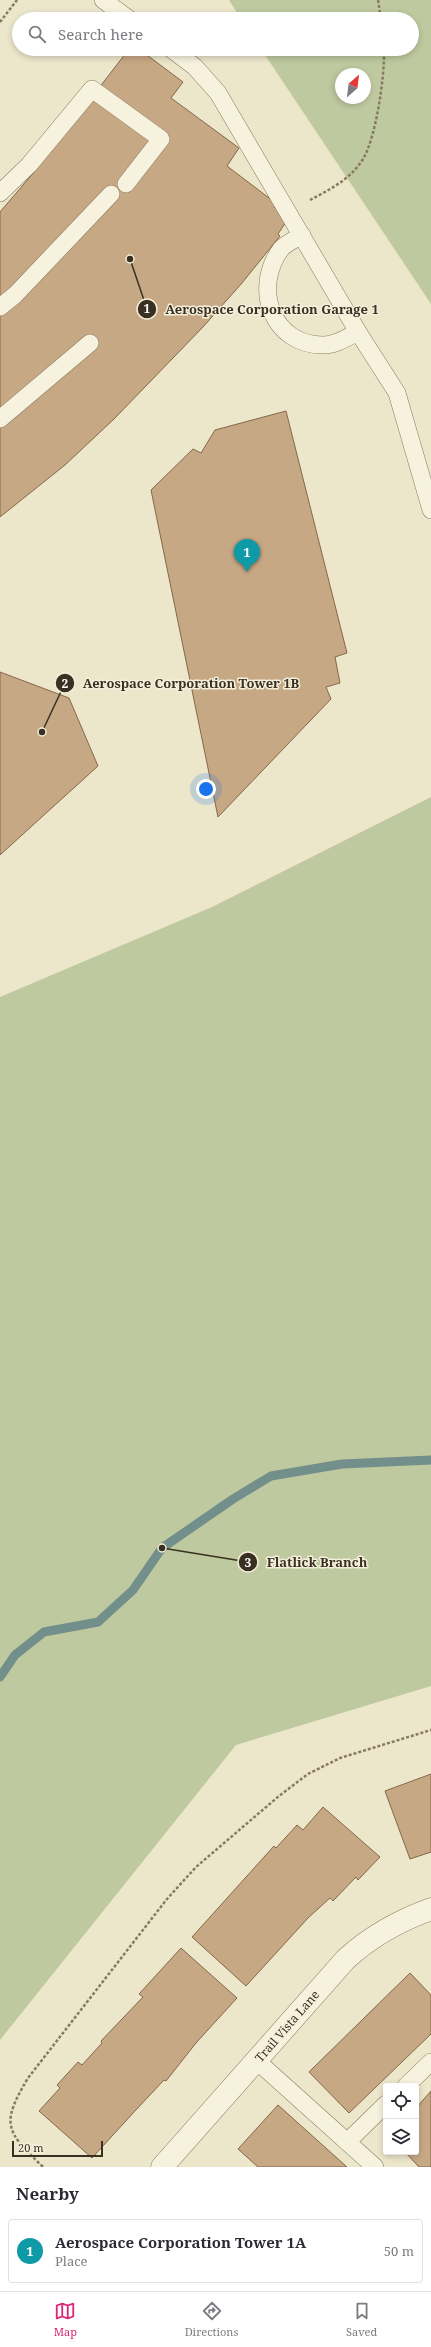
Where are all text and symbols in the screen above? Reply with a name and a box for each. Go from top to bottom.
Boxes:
search box [12,12,419,56]
icon: search [26,23,48,45]
text: Search here [58,24,143,44]
north arrow [335,68,371,104]
callout: Aerospace Corporation Garage 1 [137,297,387,322]
text: 1 [144,300,151,317]
text: Aerospace Corporation Garage 1 [165,300,379,318]
pin: 1 [234,539,260,572]
callout: Aerospace Corporation Tower 1B [55,671,307,696]
text: Aerospace Corporation Tower 1B [83,674,300,692]
text: 2 [62,675,69,692]
your location [196,779,216,799]
callout: Flatlick Branch [238,1550,375,1575]
text: Flatlick Branch [267,1553,368,1571]
text: 3 [245,1554,252,1571]
street label: Trail Vista Lane [251,1986,323,2066]
map controls [383,2083,419,2155]
button: locate [383,2083,419,2119]
button: layers [383,2119,419,2155]
scale bar [12,2139,103,2158]
text: 20 m [18,2140,44,2155]
text: Nearby [16,2182,79,2205]
text: Aerospace Corporation Tower 1A [55,2232,306,2252]
text: 1 [26,2242,34,2260]
text: 50 m [384,2242,414,2260]
text: Place [55,2252,88,2270]
tab: Map [54,2300,77,2339]
tab: Directions [185,2300,238,2339]
tab: Saved [346,2300,377,2339]

